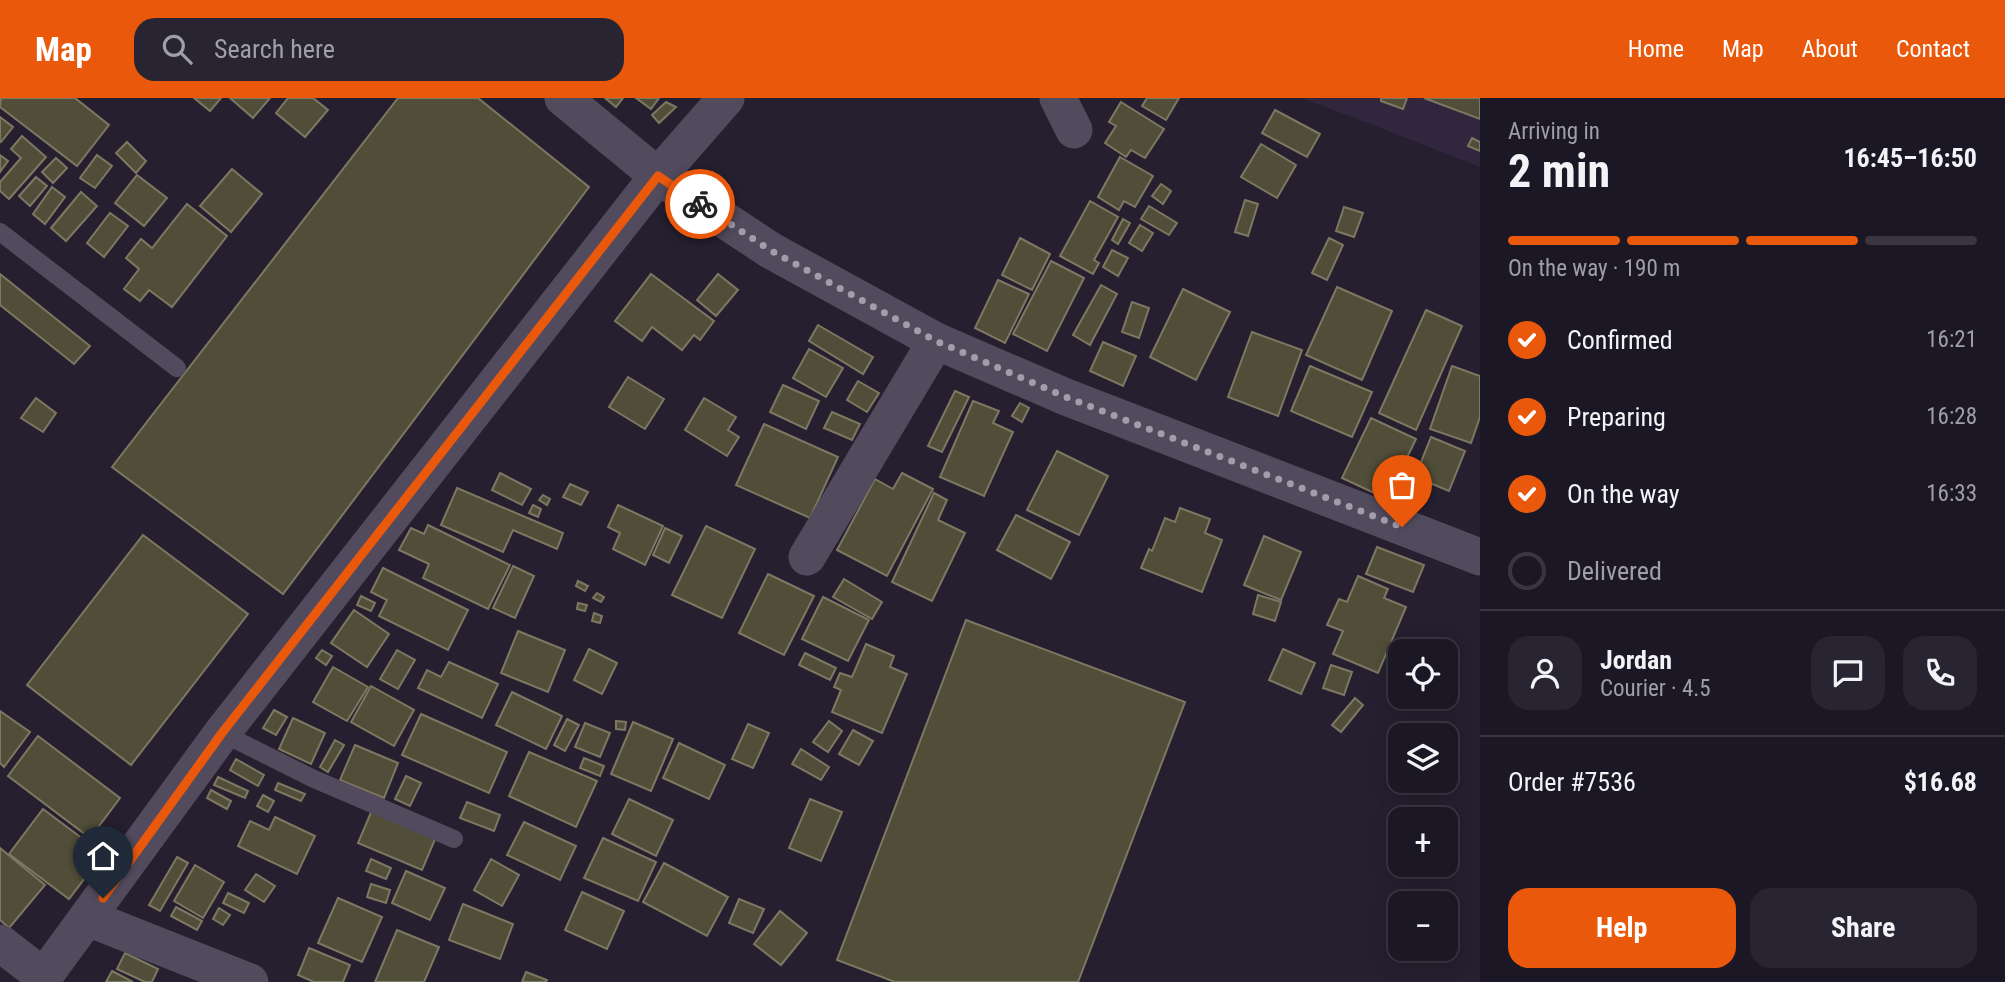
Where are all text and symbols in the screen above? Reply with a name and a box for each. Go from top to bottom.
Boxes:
search box [134,18,624,81]
text: Map [35,30,92,69]
icon: search [158,30,196,68]
text: Search here [214,34,335,64]
text: Home [1628,35,1684,63]
text: Map [1722,35,1764,63]
text: About [1802,35,1858,63]
text: Contact [1896,35,1970,63]
text: Arriving in [1508,118,1600,145]
text: 16:45–16:50 [1843,143,1977,173]
text: 2 min [1508,144,1610,198]
courier [665,169,735,239]
icon: bike [681,185,719,223]
text: On the way · 190 m [1508,255,1680,282]
icon: check [1508,321,1546,359]
text: Confirmed [1567,325,1673,355]
text: 16:21 [1926,326,1977,353]
icon: check [1508,398,1546,436]
text: Preparing [1567,402,1666,432]
text: 16:28 [1926,403,1977,430]
pin [1372,455,1432,527]
icon: bag [1383,466,1421,504]
icon: check [1508,475,1546,513]
text: On the way [1567,479,1680,509]
text: 16:33 [1926,480,1977,507]
text: Delivered [1567,556,1662,586]
button: person [1508,636,1582,710]
button: chat [1811,636,1885,710]
button: phone [1903,636,1977,710]
map controls [1388,639,1458,961]
button: locate [1388,639,1458,709]
text: Jordan [1600,645,1672,675]
text: Courier · 4.5 [1600,675,1711,702]
button: layers [1388,723,1458,793]
text: Order #7536 [1508,767,1636,797]
text: $16.68 [1904,767,1977,797]
button: + [1388,807,1458,877]
pin [73,826,133,898]
icon: home [84,837,122,875]
button: Help [1508,888,1736,968]
button: Share [1750,888,1977,968]
button: − [1388,891,1458,961]

